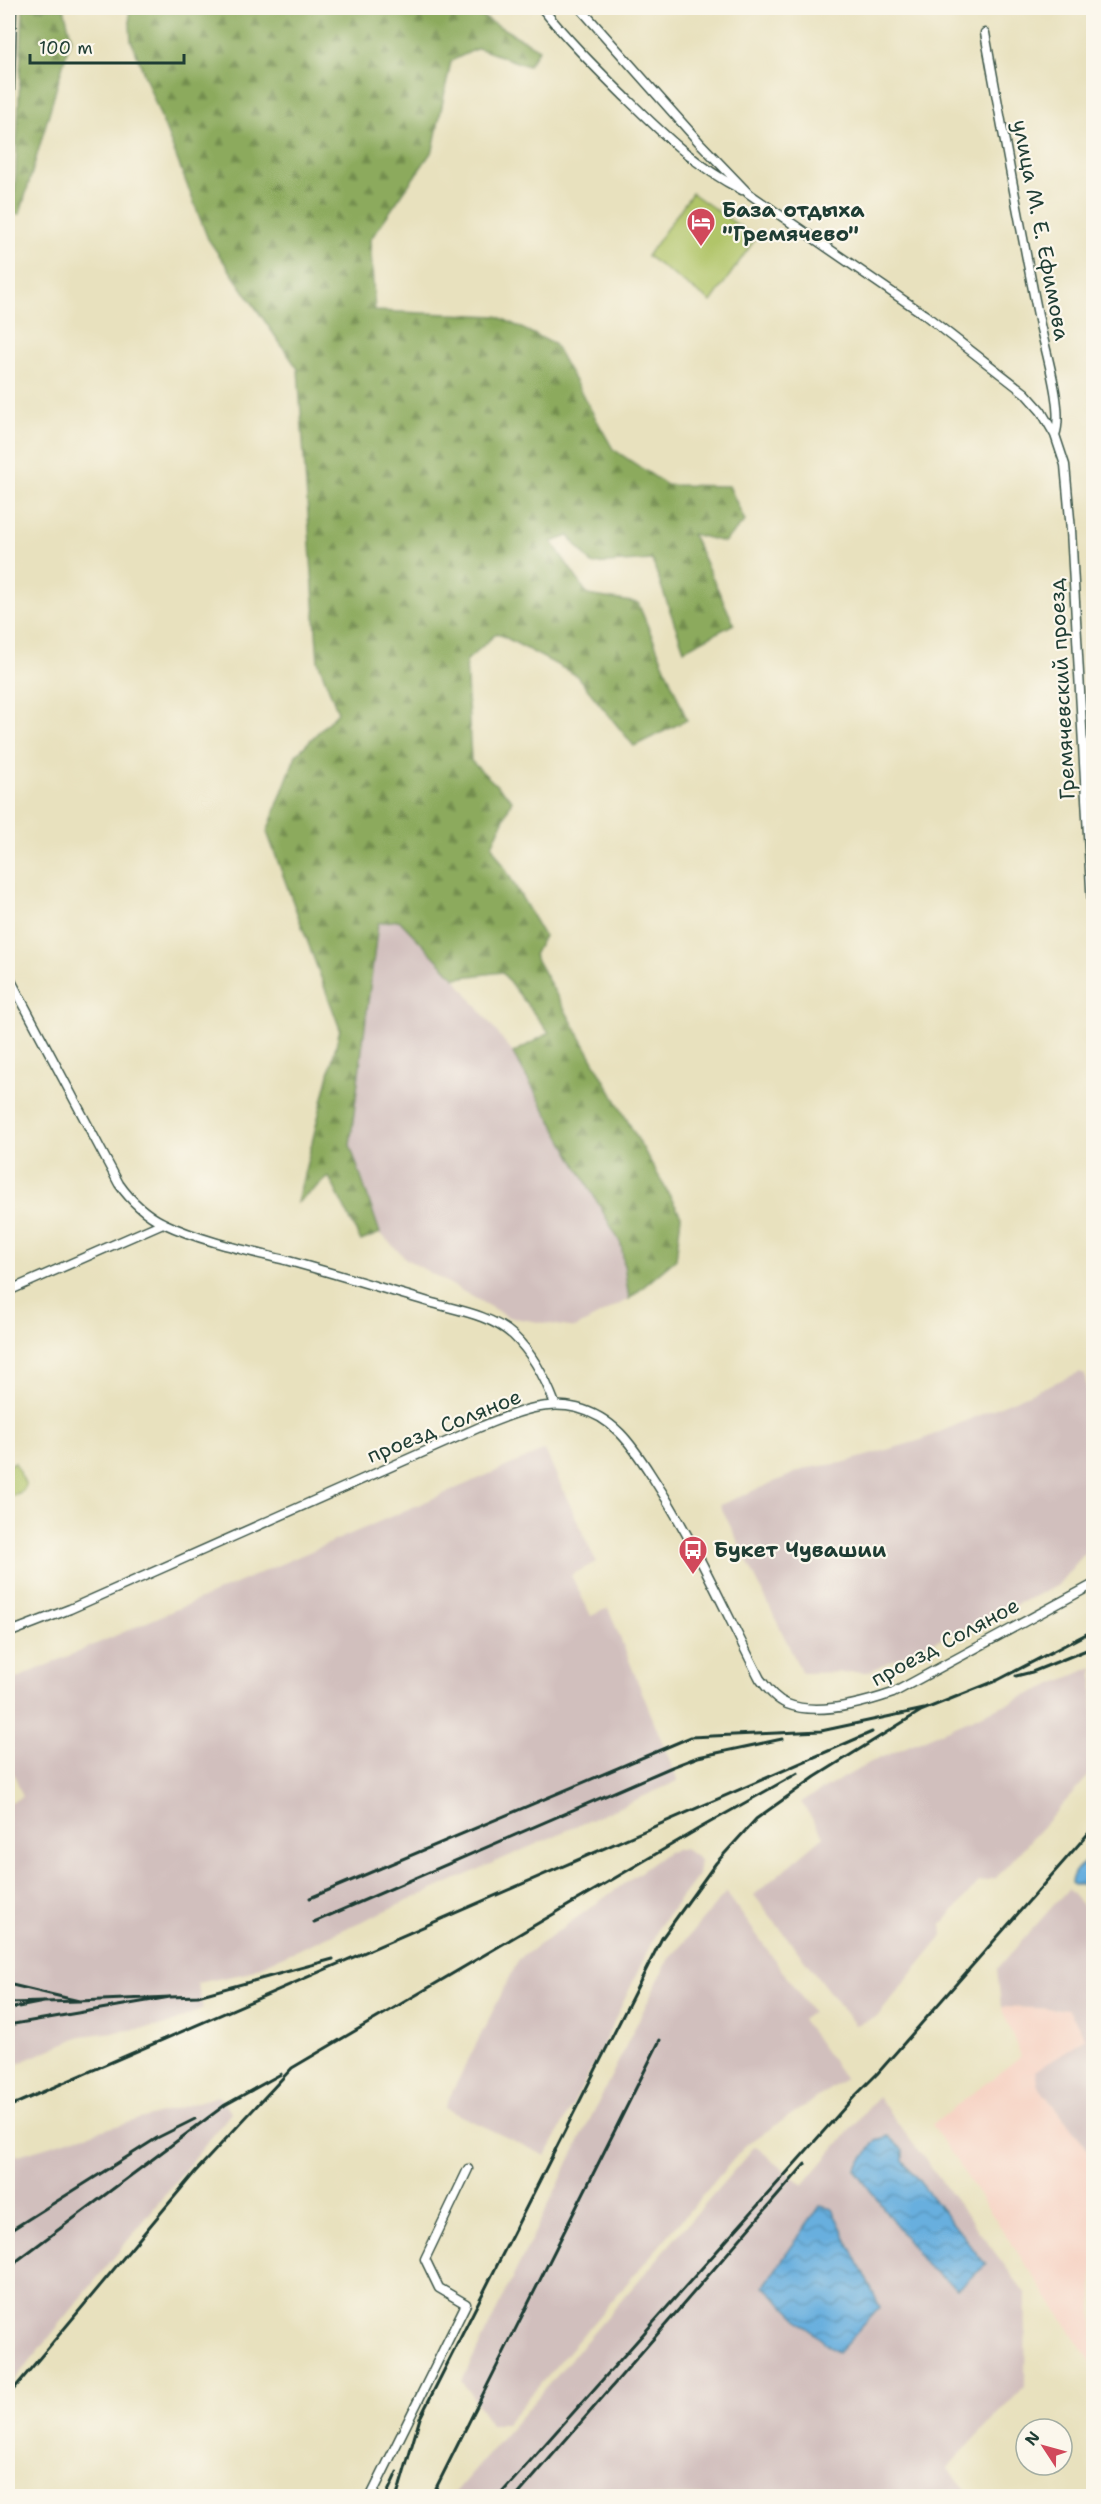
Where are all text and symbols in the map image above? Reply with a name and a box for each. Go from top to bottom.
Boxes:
scale bar [30,27,184,65]
text: 100 m [39,36,93,60]
street label: улица М. Е. Ефимова [1006,117,1076,343]
place label: База отдыха "Гремячево" [722,196,865,248]
hotel icon: База отдыха "Гремячево" [685,206,717,248]
street label: Гремячевский проезд [1042,578,1082,800]
street label: проезд Соляное [363,1382,525,1470]
bus stop icon: Букет Чувашии [677,1534,709,1576]
place label: Букет Чувашии [714,1536,887,1564]
street label: проезд Соляное [866,1591,1024,1693]
north arrow [1014,2417,1074,2477]
text: N [1020,2427,1044,2450]

